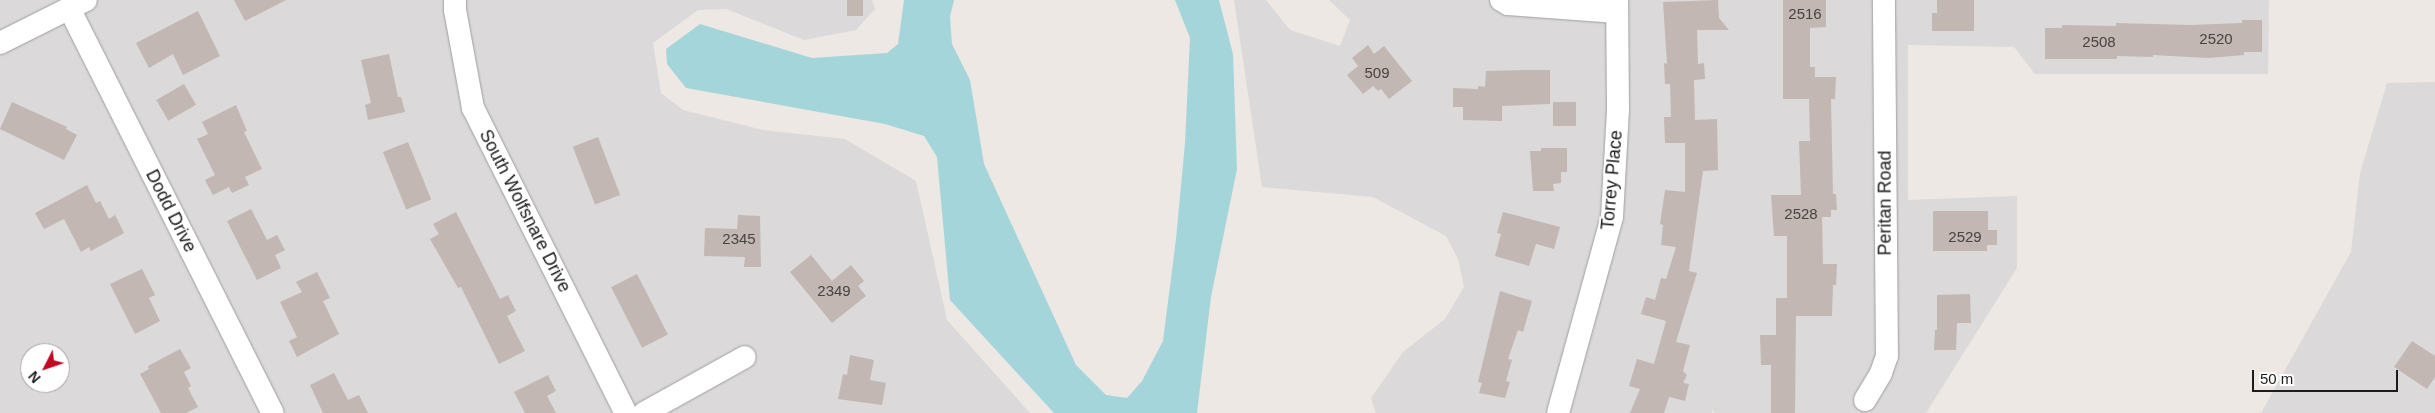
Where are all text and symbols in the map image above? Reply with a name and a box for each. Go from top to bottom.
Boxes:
house number: 2516 [1788,5,1822,23]
house number: 2520 [2199,30,2233,48]
house number: 2508 [2082,33,2116,51]
house number: 509 [1364,64,1390,82]
street label: South Wolfsnare Drive [475,126,575,296]
street label: Torrey Place [1597,129,1627,231]
street label: Peritan Road [1874,150,1896,256]
street label: Dodd Drive [141,166,201,256]
house number: 2528 [1784,205,1818,223]
house number: 2529 [1948,228,1982,246]
house number: 2345 [722,230,756,248]
house number: 2349 [817,282,851,300]
north arrow [20,343,70,393]
scale bar [2255,360,2401,392]
text: N [25,368,44,386]
text: 50 m [2260,370,2293,387]

